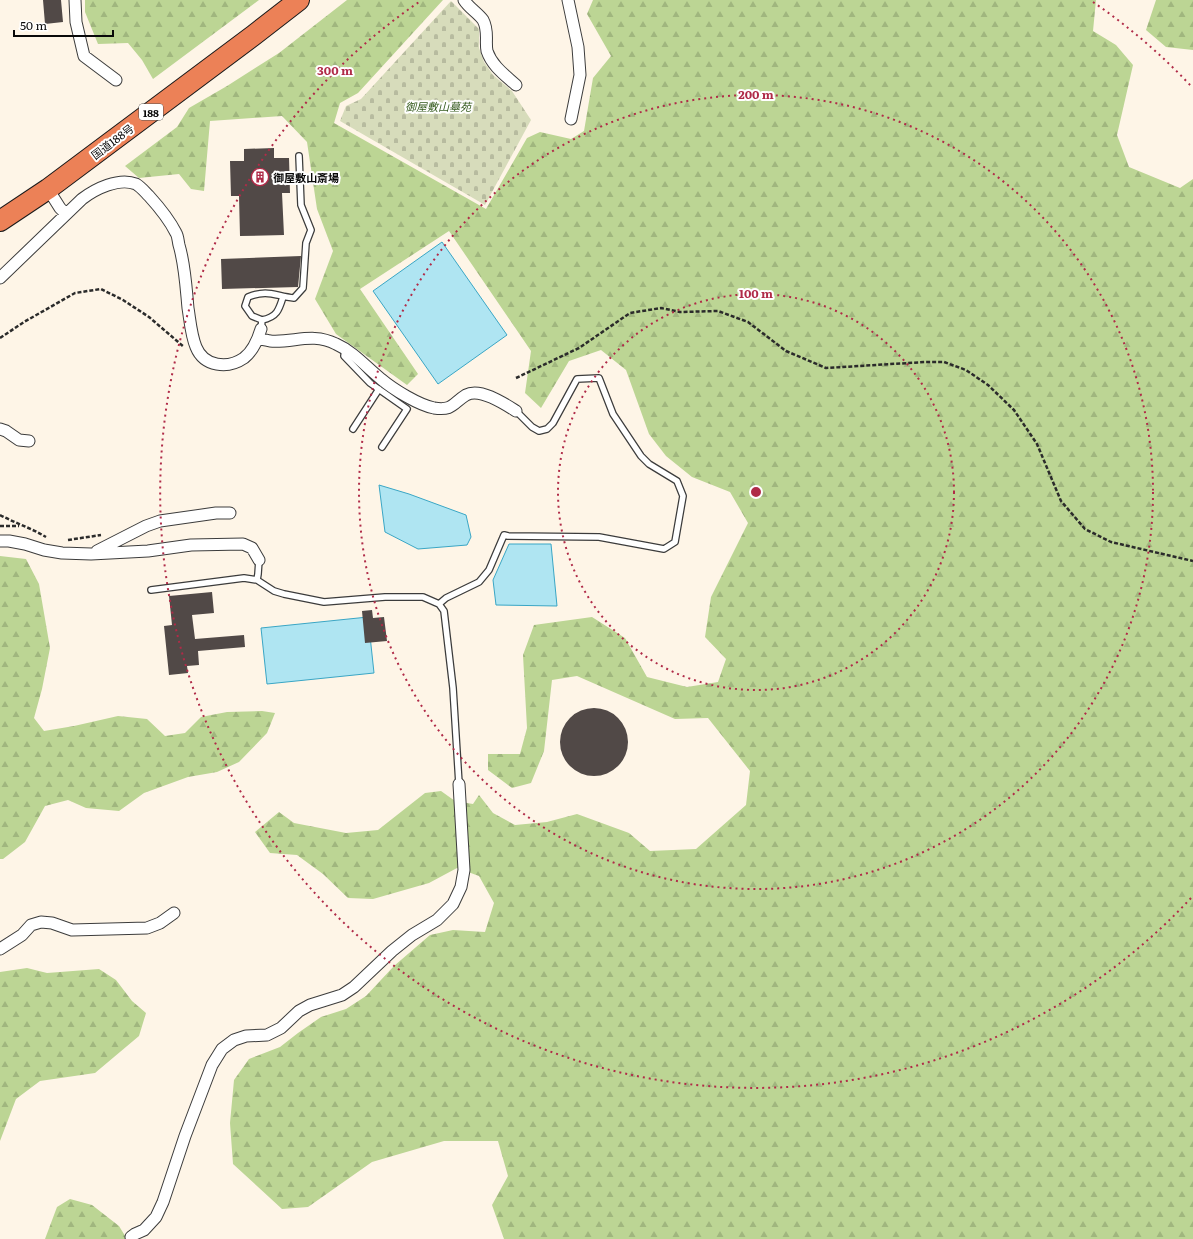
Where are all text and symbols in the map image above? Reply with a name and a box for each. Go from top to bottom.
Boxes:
scale bar [14,12,113,38]
text: 50 m [20,16,47,34]
text: 300 m [317,61,353,79]
text: 200 m [738,85,774,103]
park label: 御屋敷山墓苑 [405,98,473,114]
road number: 188 [139,104,163,120]
street label: 国道188号 [87,120,137,162]
building icon: 御屋敷山斎場 [250,167,270,187]
place label: 御屋敷山斎場 [273,169,339,185]
text: 100 m [739,284,773,302]
centre of rings [749,485,763,499]

